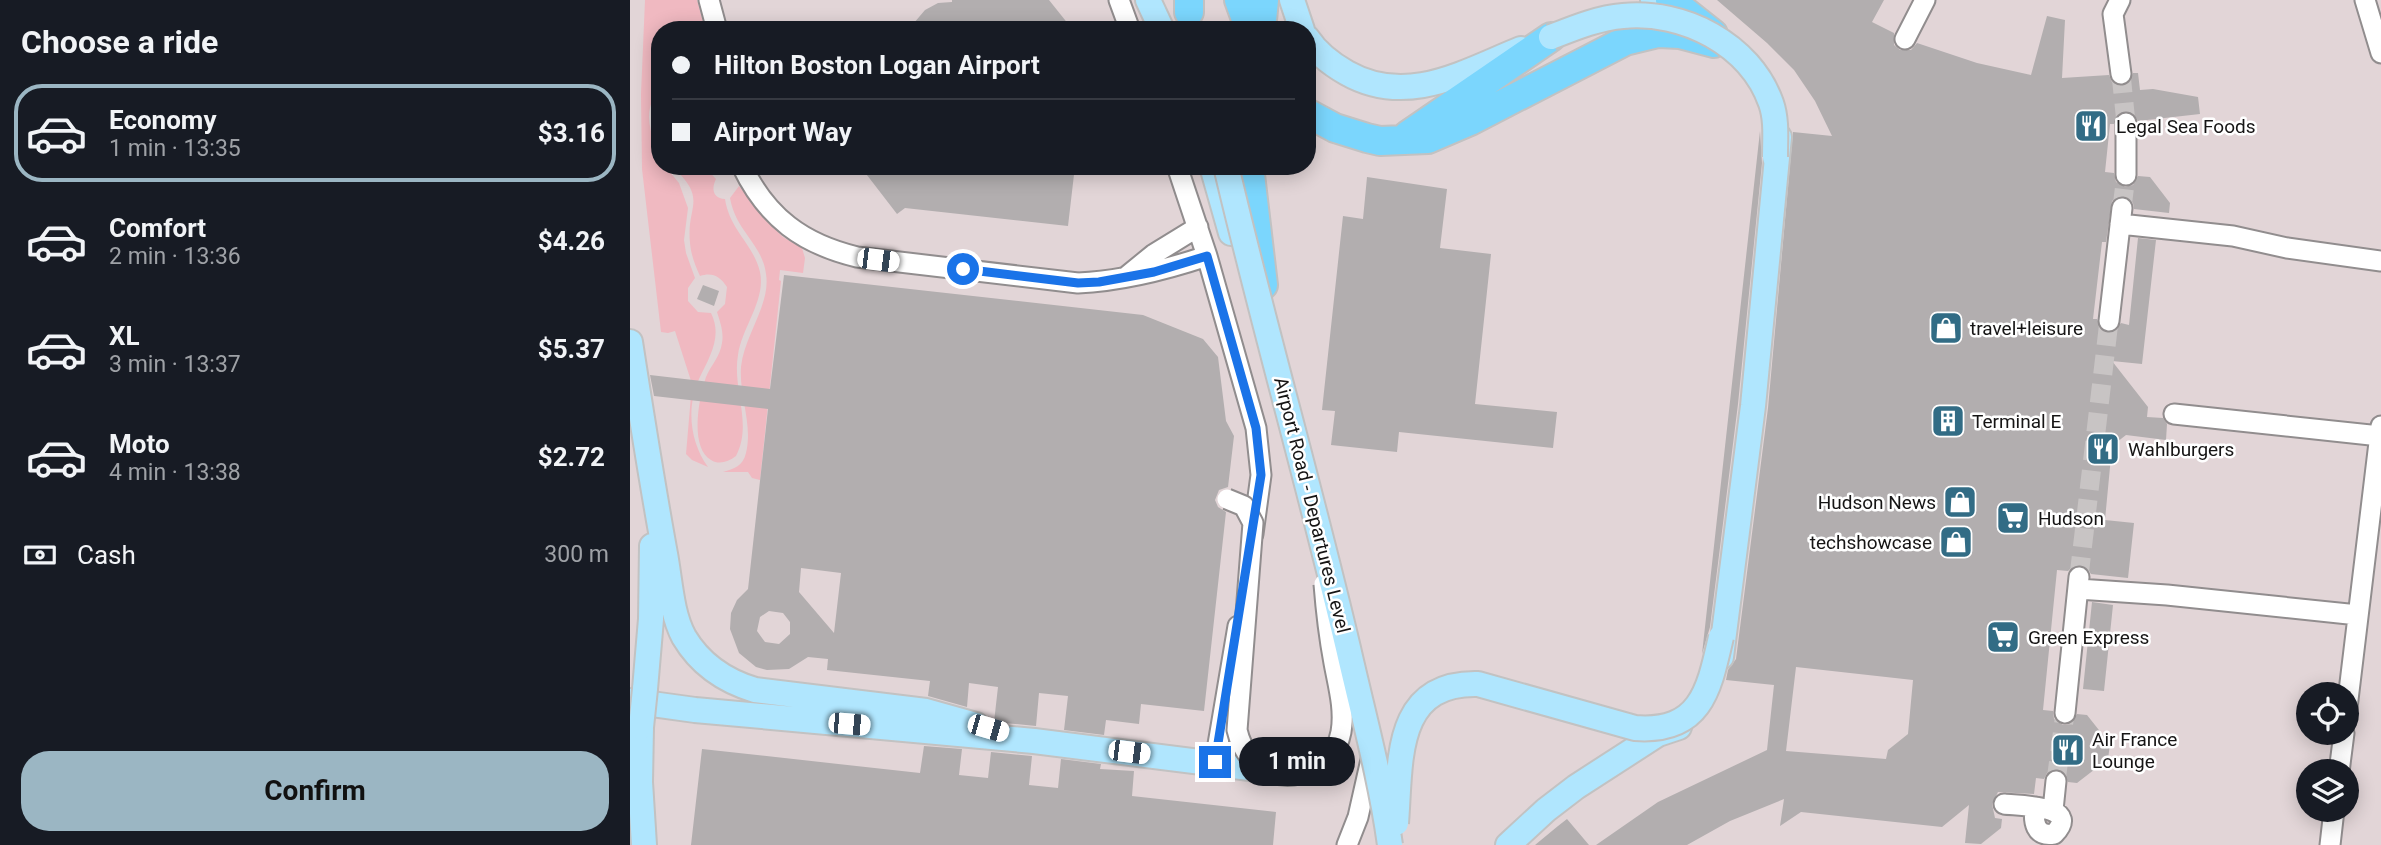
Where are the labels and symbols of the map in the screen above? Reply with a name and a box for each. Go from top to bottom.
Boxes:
restaurant icon: Legal Sea Foods [2072,107,2110,145]
place label: Legal Sea Foods [2116,115,2256,138]
car [856,247,901,273]
route start [947,253,979,285]
shop icon: travel+leisure [1927,309,1965,347]
place label: travel+leisure [1970,317,2083,340]
street label: Airport Road - Departures Level [1269,375,1355,635]
building icon: Terminal E [1929,402,1967,440]
place label: Terminal E [1972,410,2061,433]
restaurant icon: Wahlburgers [2084,430,2122,468]
place label: Wahlburgers [2128,438,2234,461]
shop icon: Hudson News [1941,483,1979,521]
place label: Hudson News [1818,491,1936,514]
supermarket icon: Hudson [1994,499,2032,537]
place label: Hudson [2038,507,2104,530]
shop icon: techshowcase [1937,523,1975,561]
place label: techshowcase [1810,531,1932,554]
supermarket icon: Green Express [1984,618,2022,656]
place label: Green Express [2028,626,2149,649]
car [828,712,871,736]
car [965,712,1012,744]
place label: Air France Lounge [2092,728,2177,773]
restaurant icon: Air France Lounge [2049,731,2087,769]
callout: 1 min [1240,738,1355,786]
car [1107,739,1152,765]
route end [1199,746,1231,778]

